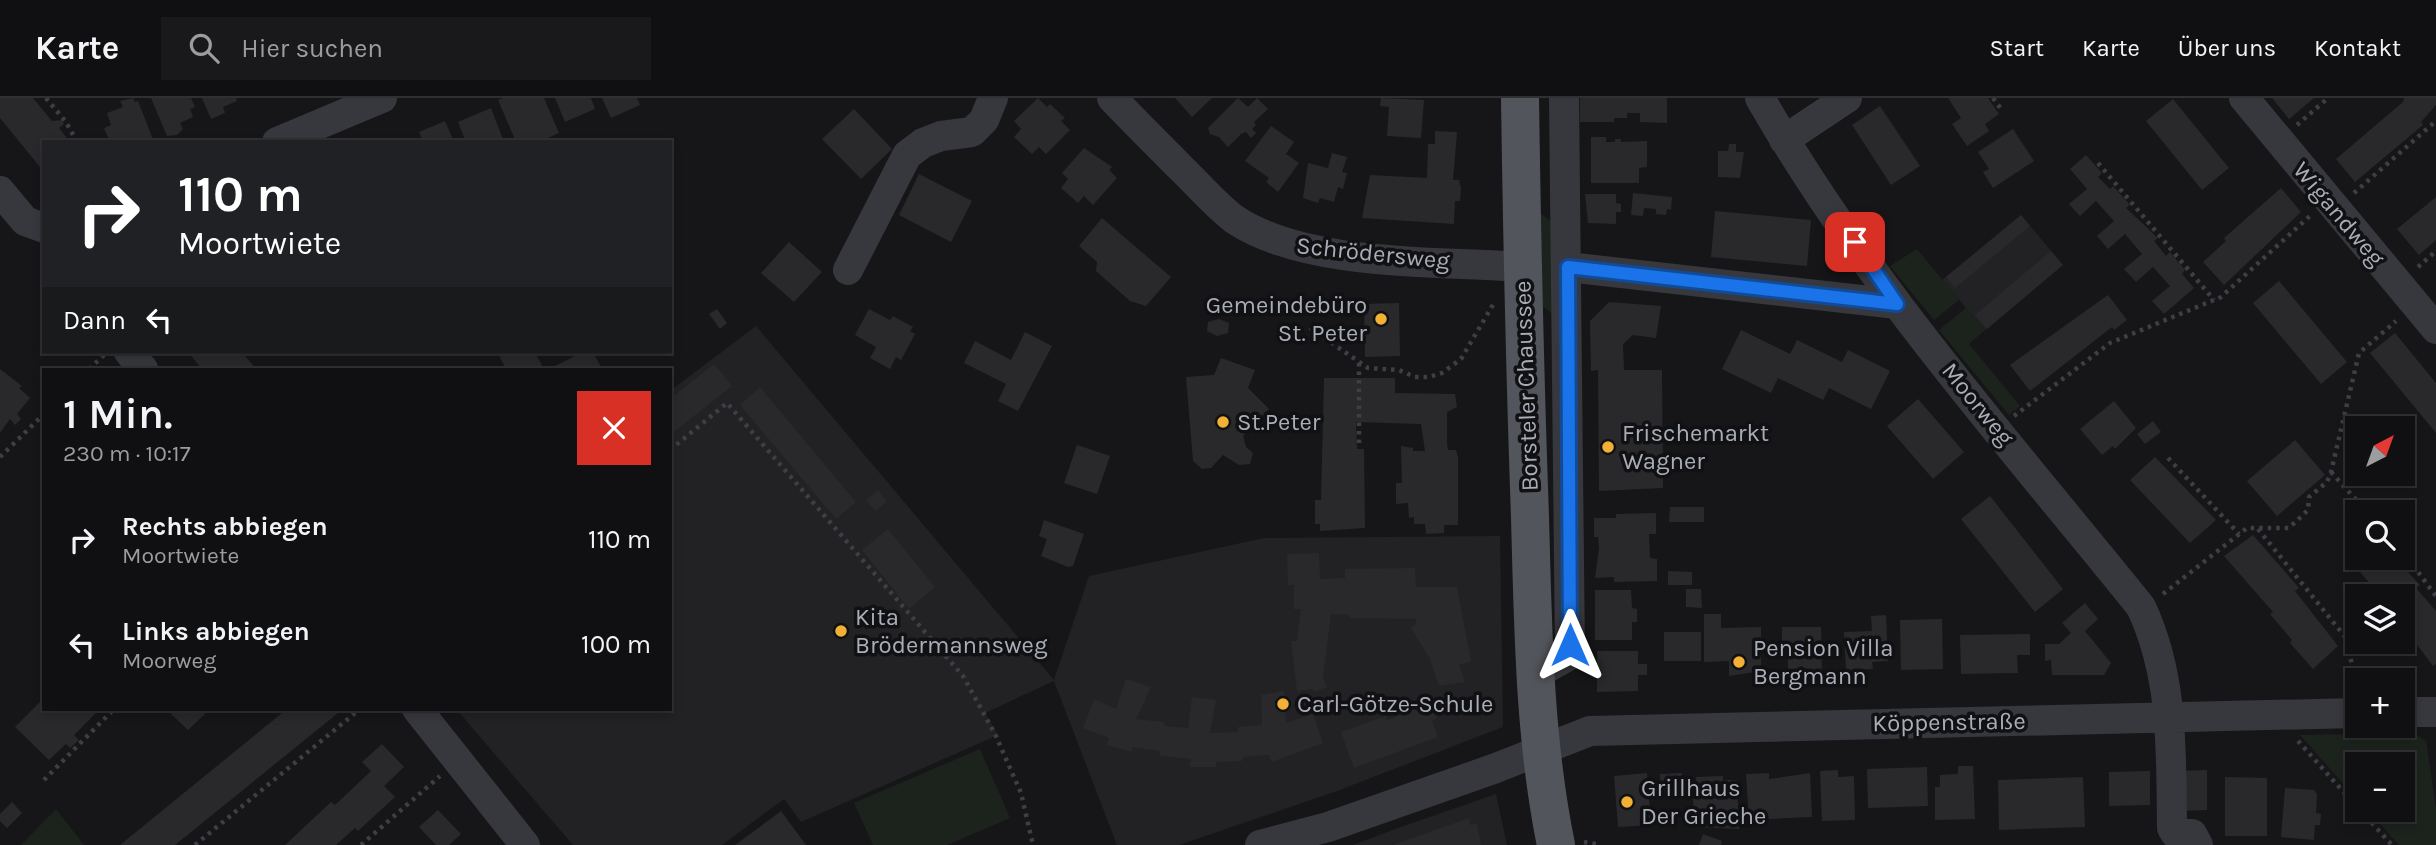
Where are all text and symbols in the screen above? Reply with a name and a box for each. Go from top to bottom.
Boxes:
search box [161,17,651,80]
text: Karte [35,29,119,67]
icon: search [185,29,223,67]
text: Hier suchen [241,33,383,64]
text: Start [1990,34,2044,62]
text: Karte [2082,34,2140,62]
text: Über uns [2178,34,2276,62]
text: Kontakt [2314,34,2401,62]
street label: Wigandweg [2287,156,2391,272]
text: 110 m [178,166,303,223]
icon: right [63,168,154,259]
pin [1825,212,1885,272]
icon: arrive [1836,223,1874,261]
text: Moortwiete [178,225,341,262]
street label: Schrödersweg [1295,231,1452,275]
street label: Borsteler Chaussee [1508,280,1544,492]
place label: Gemeindebüro St. Peter [1206,291,1367,347]
icon: left [140,301,178,339]
text: Dann [63,305,126,336]
marker: Gemeindebüro St. Peter [1373,311,1389,327]
street label: Moorweg [1936,357,2020,451]
text: 1 Min. [63,389,173,439]
button: close [577,391,651,465]
place label: St.Peter [1237,408,1321,436]
marker: St.Peter [1215,414,1231,430]
north arrow [2345,416,2415,486]
map controls [2345,416,2415,822]
place label: Frischemarkt Wagner [1622,419,1769,475]
marker: Frischemarkt Wagner [1600,439,1616,455]
text: 230 m · 10:17 [63,440,191,467]
button: search [2345,500,2415,570]
text: Rechts abbiegen [122,511,328,542]
icon: right [63,521,101,559]
text: 110 m [588,524,651,555]
text: Moortwiete [122,542,239,569]
button: layers [2345,584,2415,654]
place label: Kita Brödermannsweg [855,603,1048,659]
position arrow [1533,608,1607,682]
text: Links abbiegen [122,616,310,647]
marker: Kita Brödermannsweg [833,623,849,639]
icon: left [63,626,101,664]
text: 100 m [581,629,651,660]
place label: Pension Villa Bergmann [1753,634,1893,690]
text: Moorweg [122,647,216,674]
marker: Pension Villa Bergmann [1731,654,1747,670]
button: + [2345,668,2415,738]
place label: Carl-Götze-Schule [1297,690,1493,718]
marker: Carl-Götze-Schule [1275,696,1291,712]
street label: Köppenstraße [1872,707,2026,737]
button: − [2345,752,2415,822]
place label: Grillhaus Der Grieche [1641,774,1766,830]
marker: Grillhaus Der Grieche [1619,794,1635,810]

